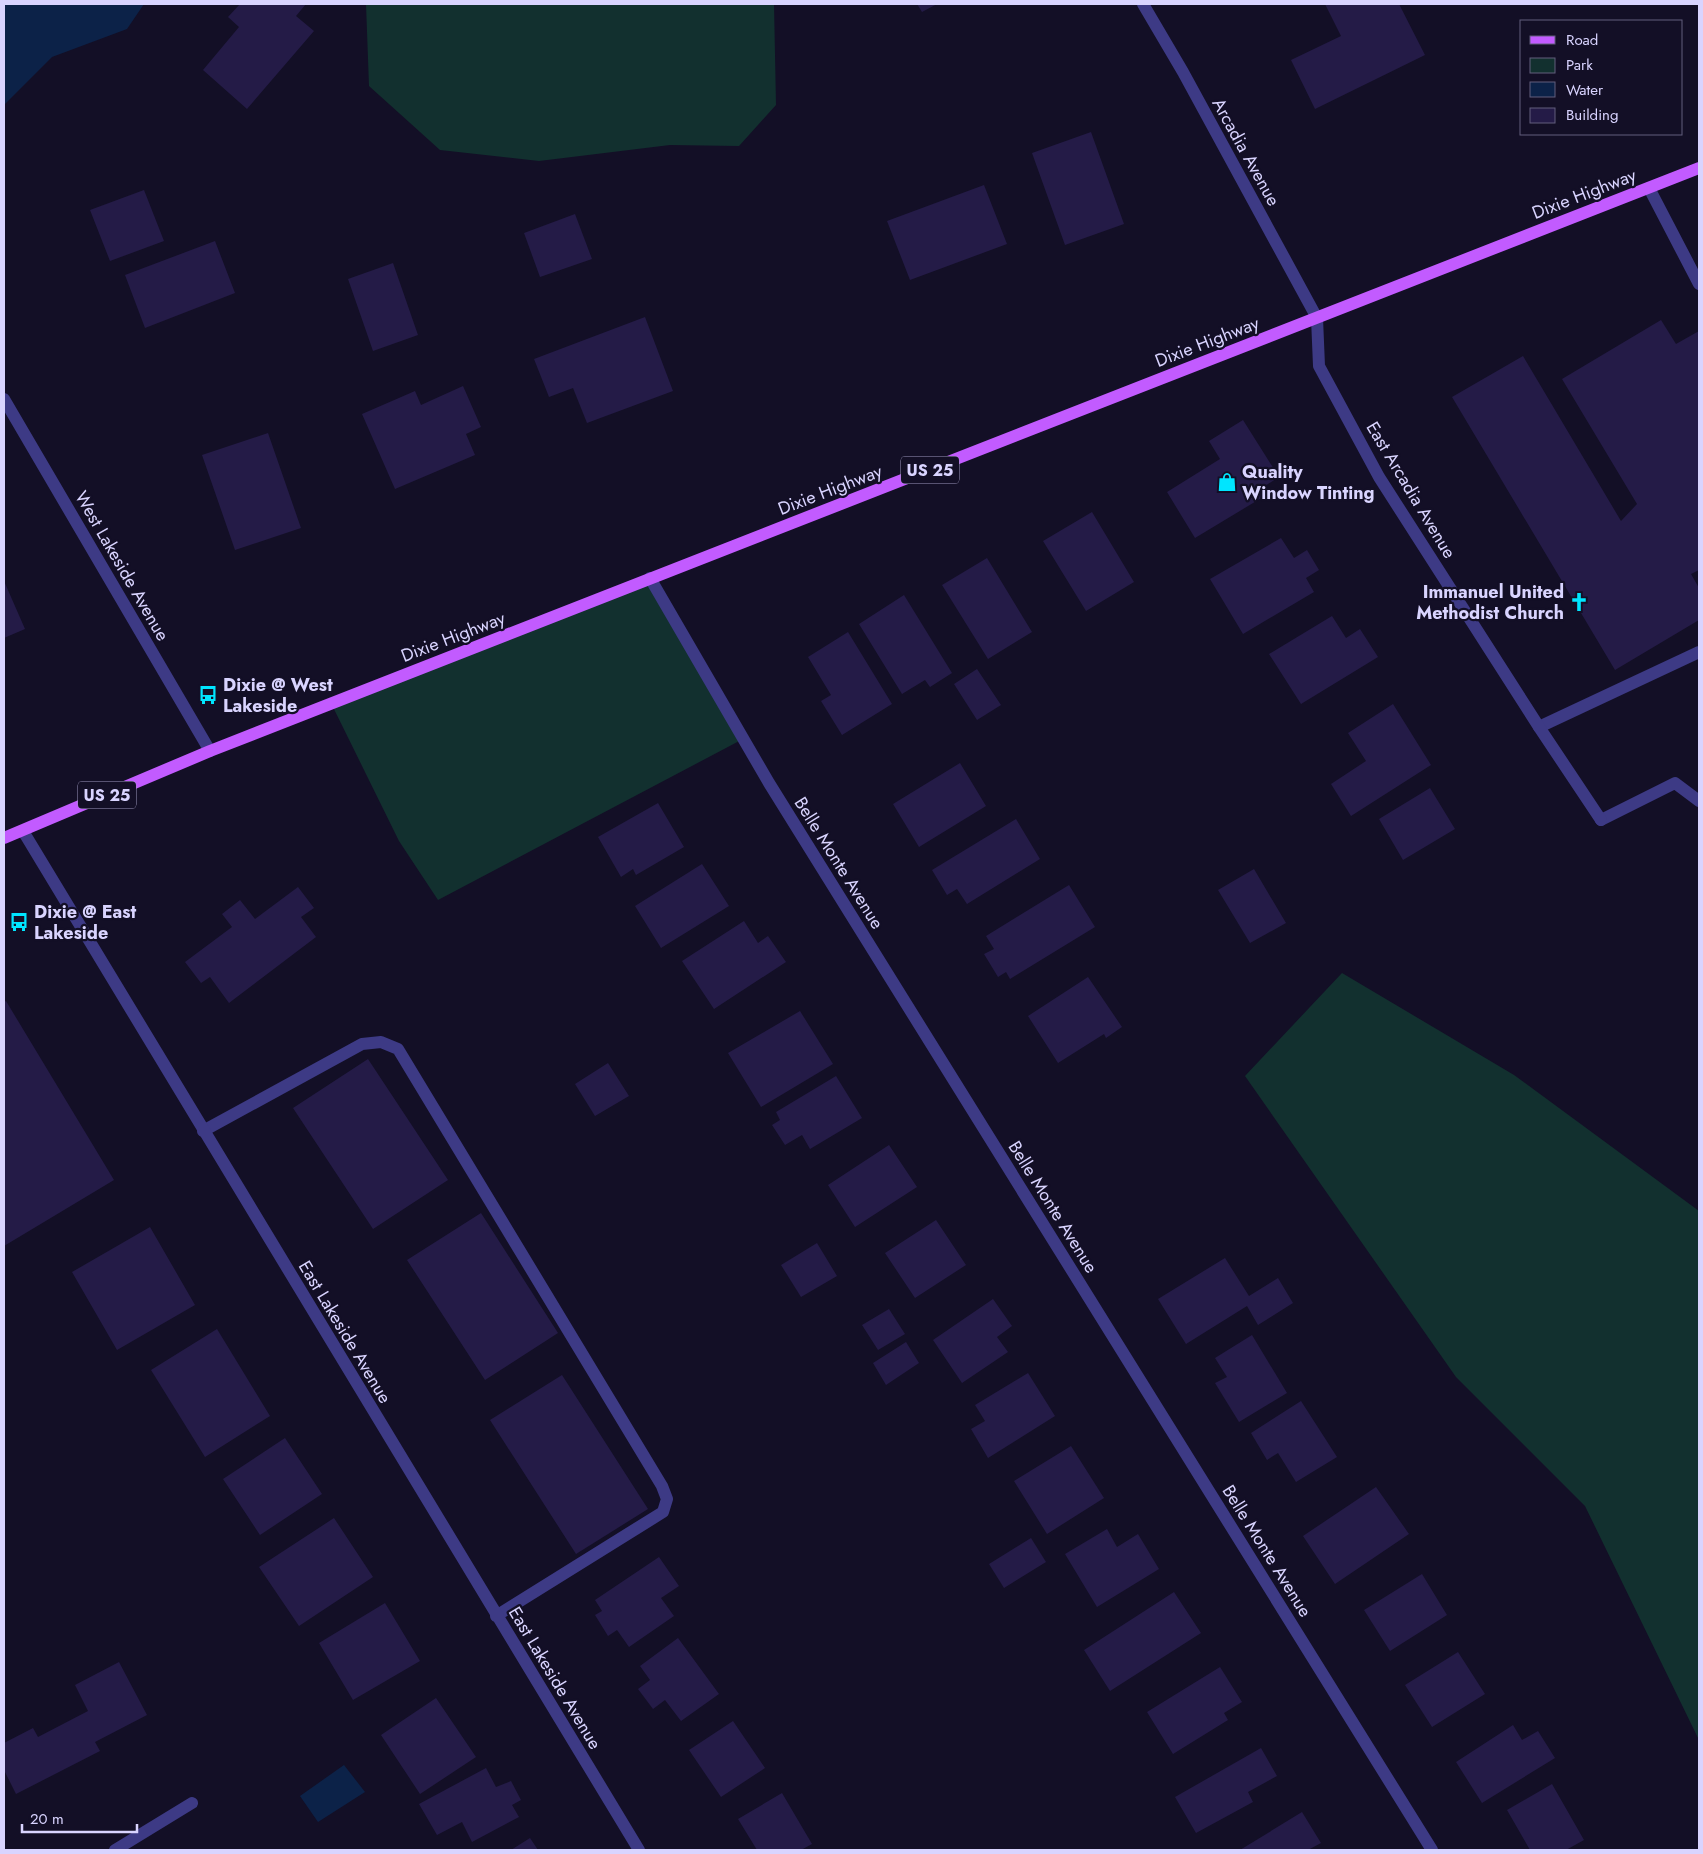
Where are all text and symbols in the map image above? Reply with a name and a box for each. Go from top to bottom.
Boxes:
legend [1520,20,1683,135]
text: Road [1566,29,1598,51]
text: Park [1566,54,1593,76]
text: Water [1566,79,1604,101]
street label: Arcadia Avenue [1206,93,1286,211]
text: Building [1566,104,1618,126]
street label: Dixie Highway [1528,162,1640,226]
street label: Dixie Highway [1151,310,1263,374]
street label: East Arcadia Avenue [1360,417,1462,563]
road number: US 25 [901,456,959,484]
street label: Dixie Highway [774,458,886,522]
place label: Quality Window Tinting [1242,459,1374,506]
shop icon: Quality Window Tinting [1216,471,1238,493]
street label: West Lakeside Avenue [68,486,176,646]
place label: Immanuel United Methodist Church [1416,579,1564,626]
church icon: Immanuel United Methodist Church [1568,591,1590,613]
street label: Dixie Highway [397,605,509,669]
place label: Dixie @ West Lakeside [223,672,333,719]
bus stop icon: Dixie @ West Lakeside [197,684,219,706]
road number: US 25 [78,782,136,808]
street label: Belle Monte Avenue [788,792,890,934]
place label: Dixie @ East Lakeside [34,899,136,946]
bus stop icon: Dixie @ East Lakeside [8,911,30,933]
street label: Belle Monte Avenue [1002,1136,1104,1278]
street label: East Lakeside Avenue [292,1256,398,1408]
street label: Belle Monte Avenue [1216,1480,1318,1622]
street label: East Lakeside Avenue [502,1602,608,1754]
scale bar [22,1802,138,1834]
text: 20 m [30,1808,64,1830]

